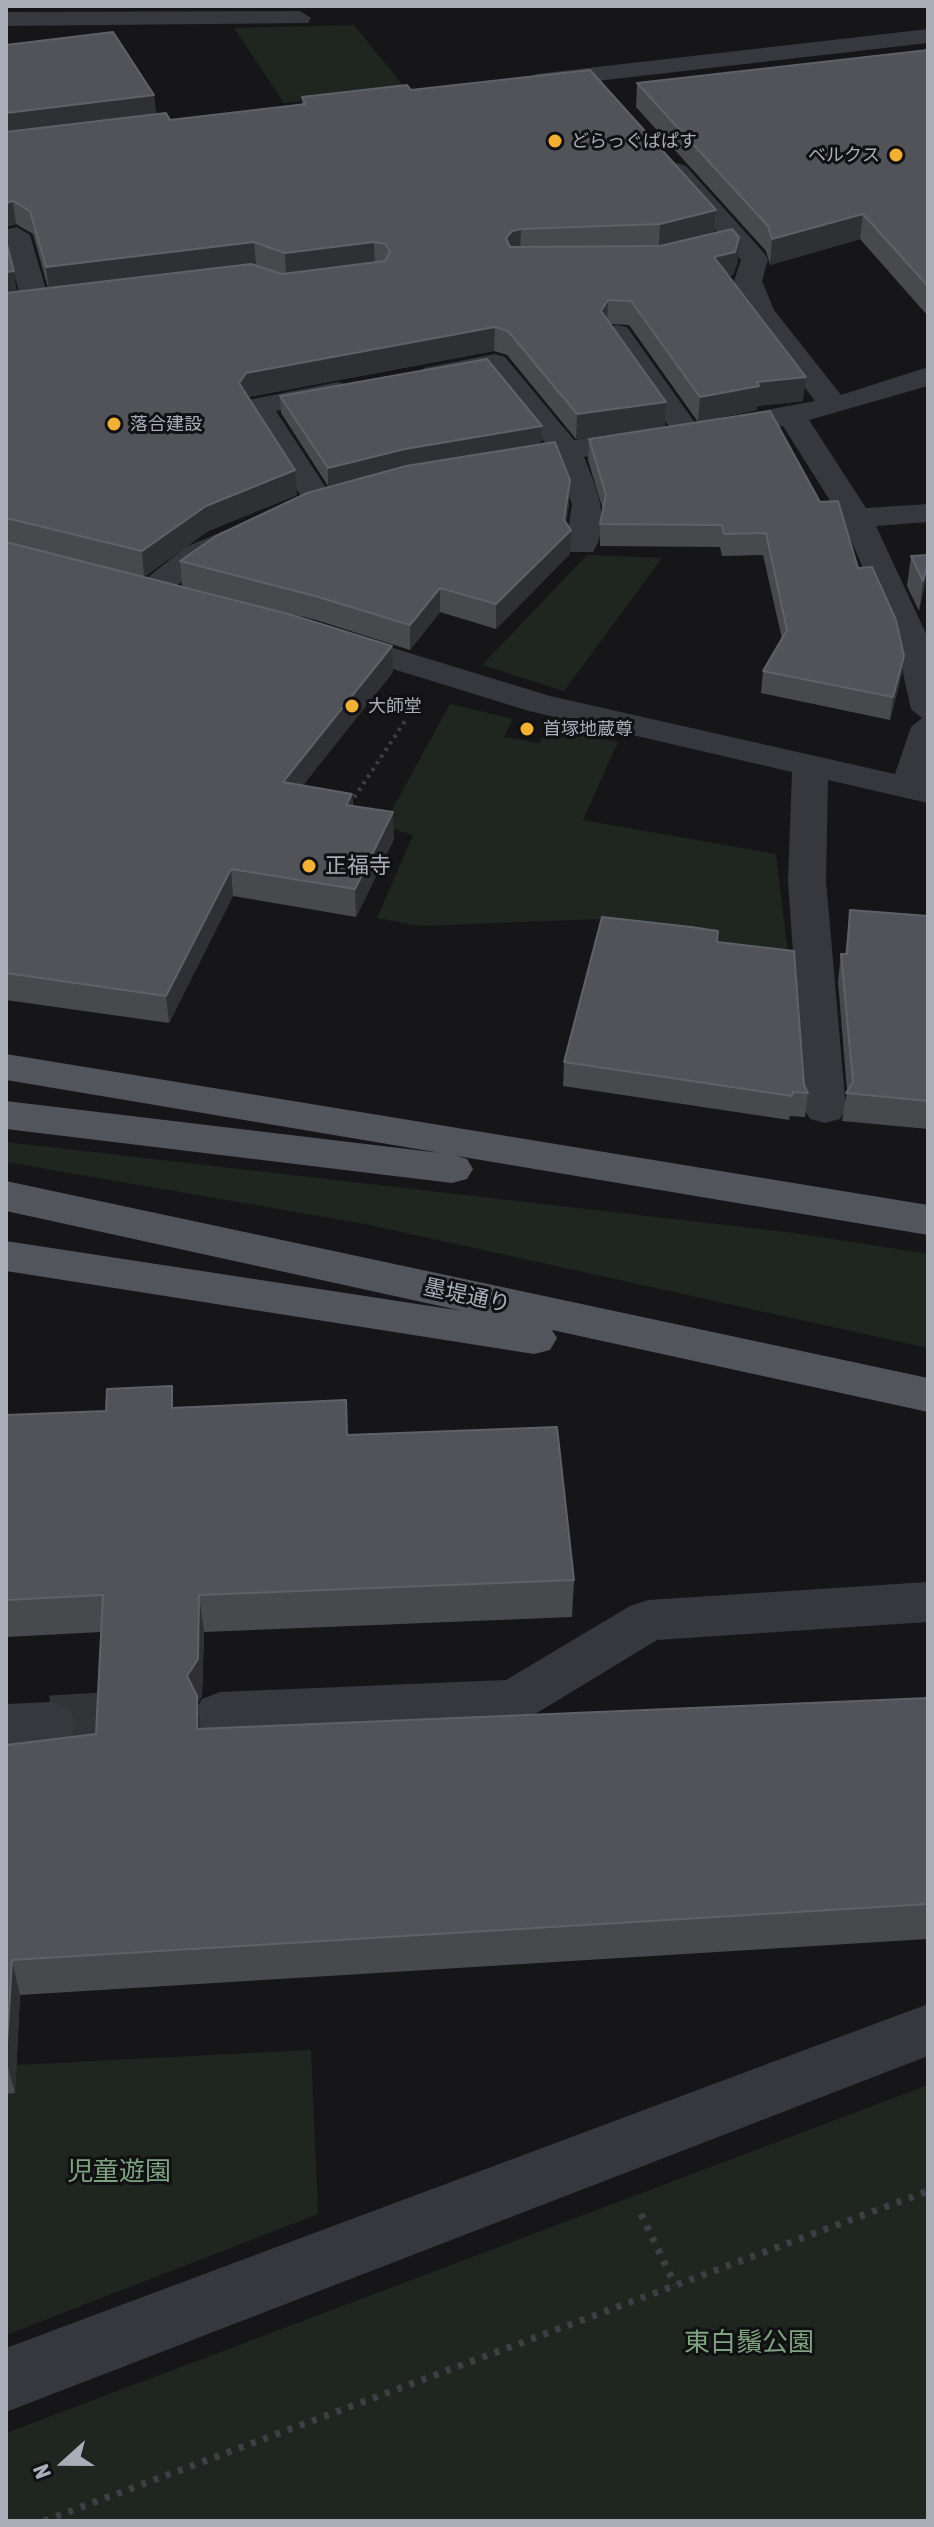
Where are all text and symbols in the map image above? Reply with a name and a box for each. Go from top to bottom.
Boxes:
place label: どらっぐぱぱす [571,130,697,152]
marker: どらっぐぱぱす [546,132,564,150]
place label: ベルクス [808,144,880,166]
marker: ベルクス [887,146,905,164]
place label: 落合建設 [130,413,202,435]
marker: 落合建設 [105,415,123,433]
place label: 大師堂 [368,695,422,717]
marker: 大師堂 [343,697,361,715]
place label: 首塚地蔵尊 [543,718,633,740]
marker: 首塚地蔵尊 [518,720,536,738]
place label: 正福寺 [325,853,391,879]
marker: 正福寺 [300,857,318,875]
street label: 墨堤通り [421,1274,513,1318]
park label: 児童遊園 [67,2156,171,2188]
park label: 東白鬚公園 [684,2327,814,2359]
north arrow [24,2423,104,2503]
text: N [27,2461,56,2482]

